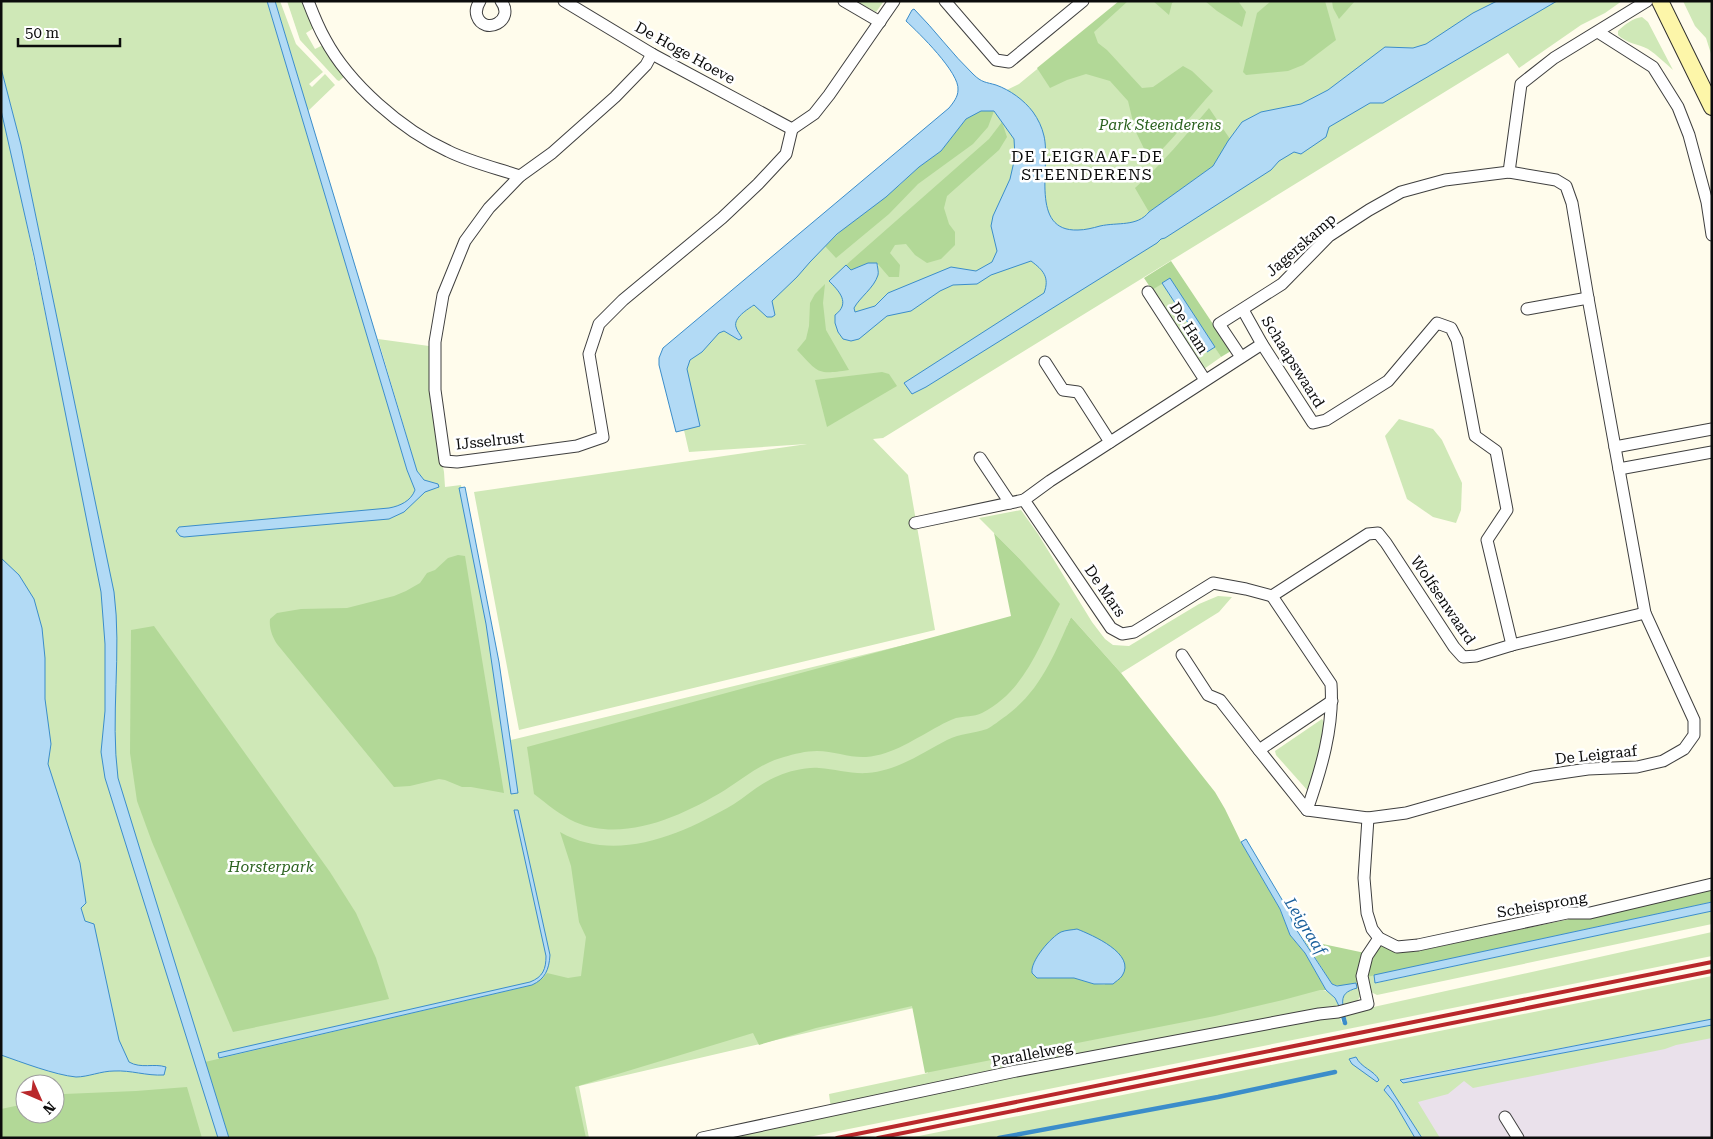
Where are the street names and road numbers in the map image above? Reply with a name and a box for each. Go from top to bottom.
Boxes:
street label: De Hoge Hoeve [632,18,738,88]
street label: Jagerskamp [1262,210,1340,280]
street label: De Ham [1166,299,1212,357]
street label: Schaapswaard [1258,313,1329,411]
street label: IJsselrust [455,428,526,454]
street label: Wolfsenwaard [1407,552,1479,648]
street label: De Mars [1081,562,1129,620]
street label: De Leigraaf [1554,742,1639,768]
street label: Scheisprong [1496,888,1589,922]
street label: Parallelweg [990,1037,1075,1071]

